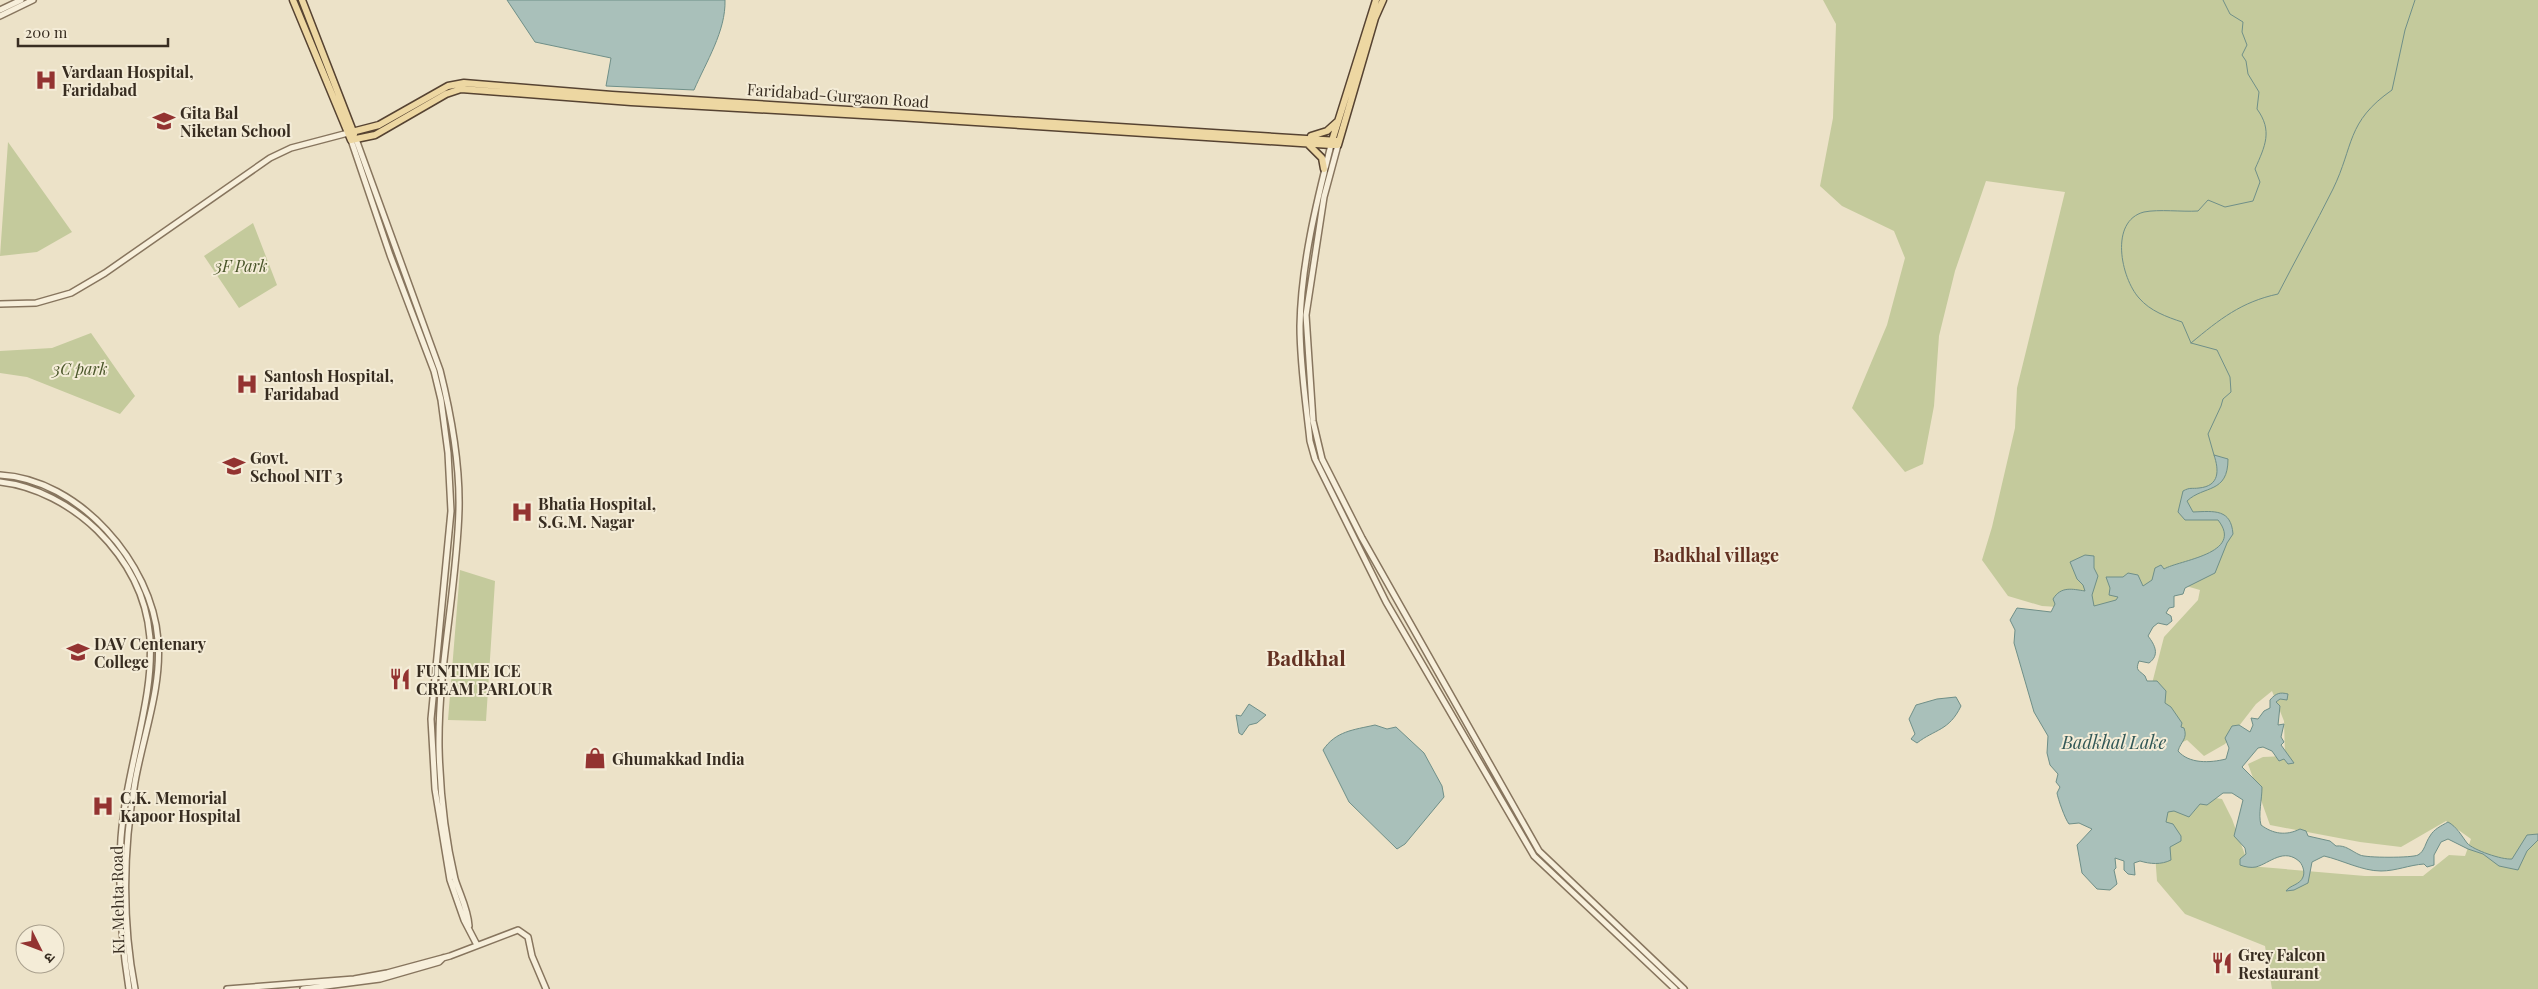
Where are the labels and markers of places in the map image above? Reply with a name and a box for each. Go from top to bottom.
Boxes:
place label: Vardaan Hospital, Faridabad [61,61,194,100]
hospital icon: Vardaan Hospital, Faridabad [33,67,59,93]
place label: Gita Bal Niketan School [180,102,291,141]
school or university icon: Gita Bal Niketan School [151,108,177,134]
place label: Santosh Hospital, Faridabad [264,365,394,404]
hospital icon: Santosh Hospital, Faridabad [234,371,260,397]
place label: Govt. School NIT 3 [250,447,343,486]
school or university icon: Govt. School NIT 3 [221,453,247,479]
place label: Bhatia Hospital, S.G.M. Nagar [538,493,656,532]
hospital icon: Bhatia Hospital, S.G.M. Nagar [509,499,535,525]
place label: DAV Centenary College [94,633,207,672]
school or university icon: DAV Centenary College [65,639,91,665]
place label: FUNTIME ICE CREAM PARLOUR [416,660,554,699]
restaurant icon: FUNTIME ICE CREAM PARLOUR [387,666,413,692]
shop icon: Ghumakkad India [582,745,608,771]
place label: Ghumakkad India [612,748,745,769]
place label: C.K. Memorial Kapoor Hospital [120,787,241,826]
hospital icon: C.K. Memorial Kapoor Hospital [90,793,116,819]
place label: Grey Falcon Restaurant [2238,944,2326,983]
restaurant icon: Grey Falcon Restaurant [2209,950,2235,976]

